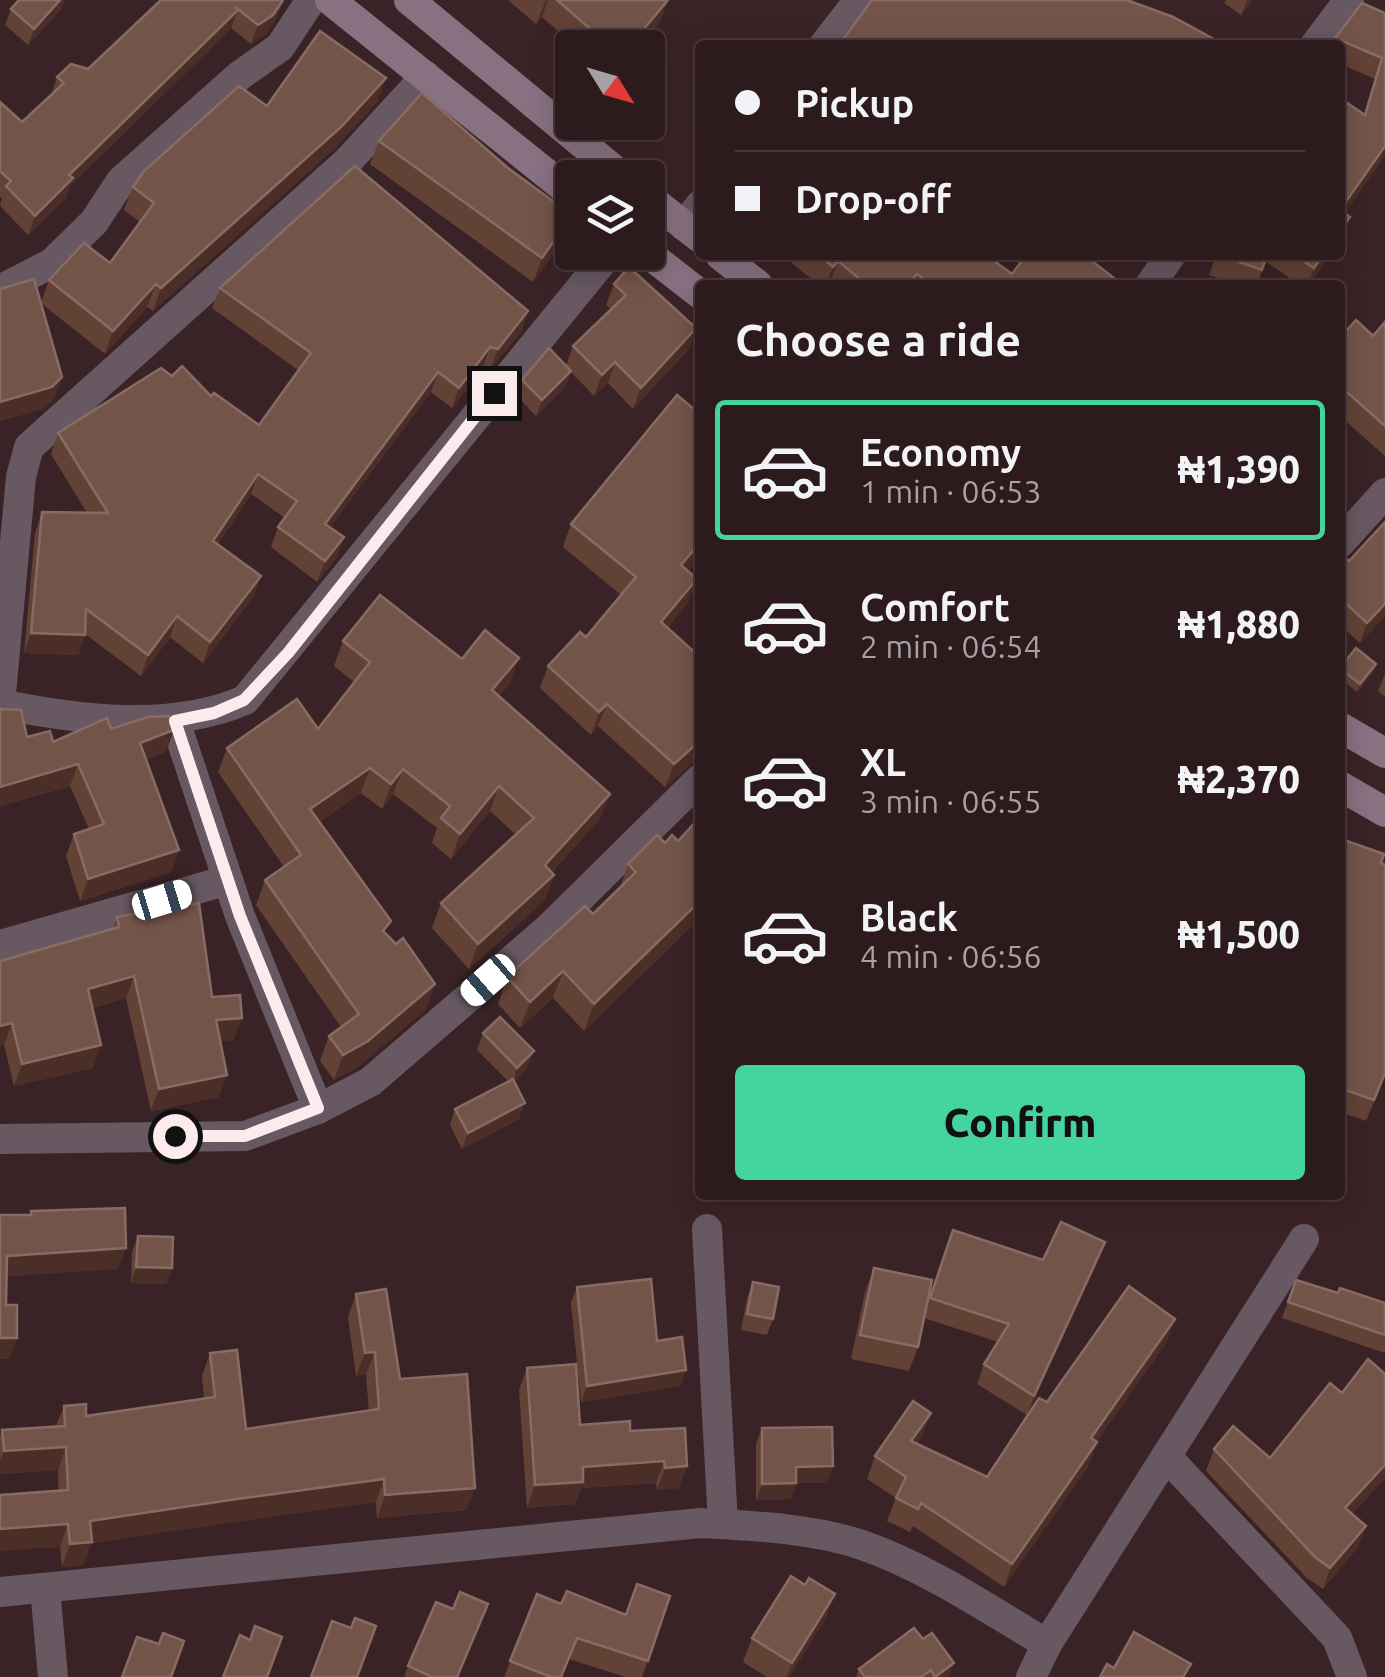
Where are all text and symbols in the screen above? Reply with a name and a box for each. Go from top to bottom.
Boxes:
north arrow [555,30,665,140]
map controls [555,30,665,270]
text: Pickup [795,82,914,124]
button: layers [555,160,665,270]
text: Drop-off [795,178,951,220]
text: Choose a ride [735,314,1021,365]
route end [472,371,517,416]
icon: car [740,425,830,515]
text: Economy [860,431,1021,473]
text: ₦1,390 [1177,448,1300,490]
text: 1 min · 06:53 [860,473,1042,509]
icon: car [740,580,830,670]
text: Comfort [860,586,1010,628]
text: ₦1,880 [1177,603,1300,645]
text: 2 min · 06:54 [860,628,1042,664]
icon: car [740,735,830,825]
text: XL [860,741,906,783]
text: ₦2,370 [1177,758,1300,800]
text: 3 min · 06:55 [860,783,1042,819]
car [129,877,195,923]
icon: car [740,890,830,980]
text: Black [860,896,958,938]
text: ₦1,500 [1177,913,1300,955]
text: 4 min · 06:56 [860,938,1042,974]
car [456,949,520,1011]
button: Confirm [735,1065,1305,1180]
route start [153,1114,198,1159]

